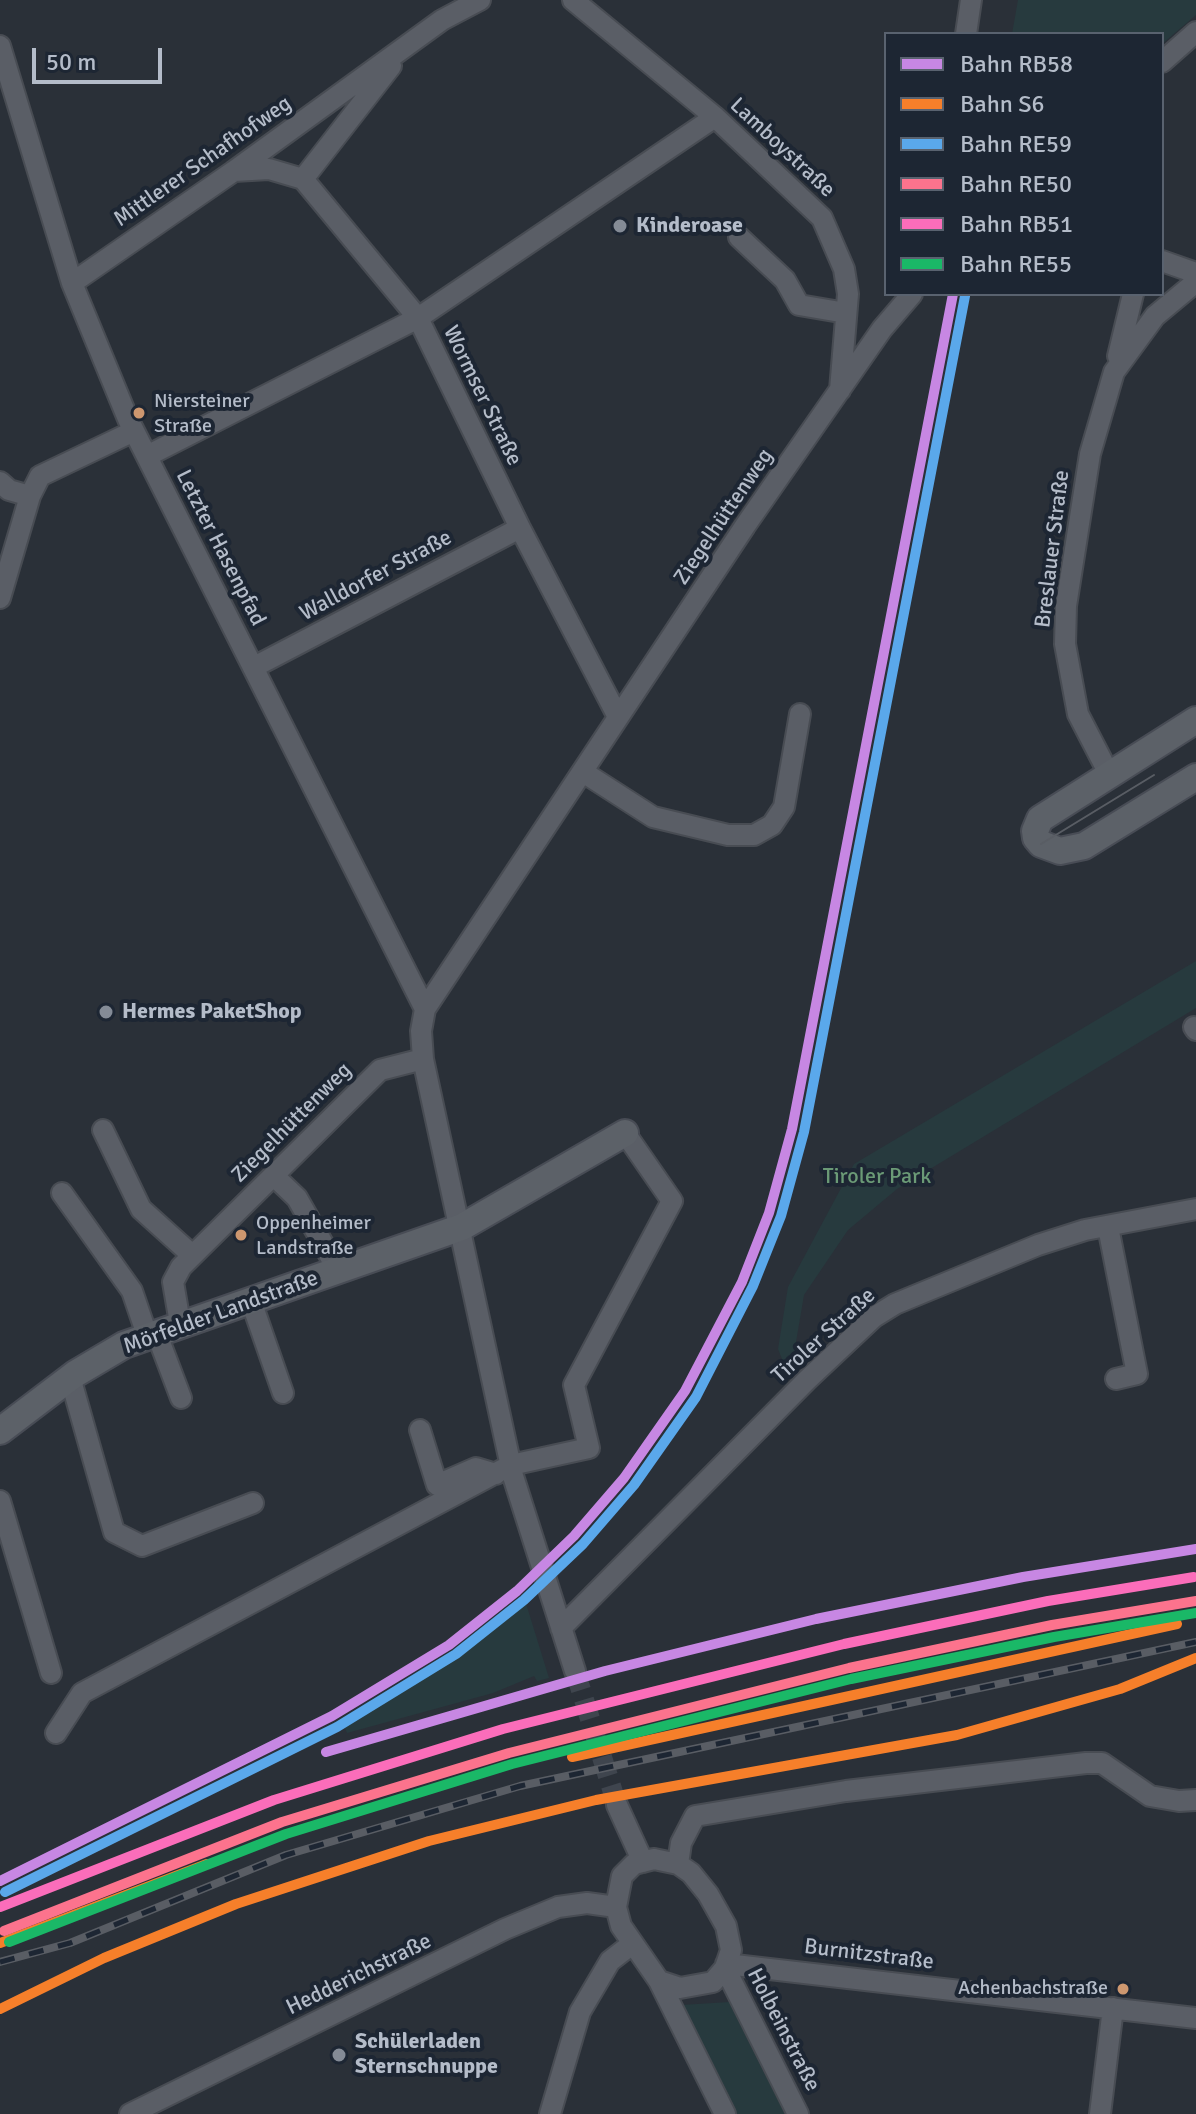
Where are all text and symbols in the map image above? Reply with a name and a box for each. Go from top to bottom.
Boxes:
scale bar [36,32,166,82]
legend [884,32,1164,296]
text: 50 m [46,47,96,77]
text: Bahn RB58 [960,49,1073,79]
text: Bahn S6 [960,89,1044,119]
street label: Mittlerer Schafhofweg [109,91,297,233]
street label: Lamboystraße [724,93,840,203]
text: Bahn RE59 [960,129,1072,159]
text: Bahn RE50 [960,169,1072,199]
text: Bahn RB51 [960,209,1073,239]
place label: Kinderoase [636,213,743,239]
marker: Kinderoase [611,217,629,235]
text: Bahn RE55 [960,249,1072,279]
street label: Wormser Straße [437,322,527,470]
place label: Niersteiner Straße [154,390,250,437]
marker: Niersteiner Straße [131,405,147,421]
street label: Ziegelhüttenweg [669,444,779,590]
street label: Letzter Hasenpfad [169,466,271,630]
street label: Breslauer Straße [1030,469,1076,629]
street label: Walldorfer Straße [295,525,457,627]
place label: Hermes PaketShop [122,999,302,1025]
marker: Hermes PaketShop [97,1003,115,1021]
street label: Ziegelhüttenweg [227,1058,357,1188]
park label: Tiroler Park [823,1164,931,1190]
place label: Oppenheimer Landstraße [256,1212,371,1259]
marker: Oppenheimer Landstraße [233,1227,249,1243]
street label: Mörfelder Landstraße [120,1265,322,1361]
street label: Tiroler Straße [767,1283,881,1389]
street label: Hedderichstraße [282,1928,436,2022]
street label: Burnitzstraße [803,1934,935,1976]
street label: Holbeinstraße [741,1964,825,2096]
place label: Achenbachstraße [958,1977,1108,2001]
marker: Achenbachstraße [1115,1981,1131,1997]
place label: Schülerladen Sternschnuppe [355,2029,498,2080]
marker: Schülerladen Sternschnuppe [330,2046,348,2064]

